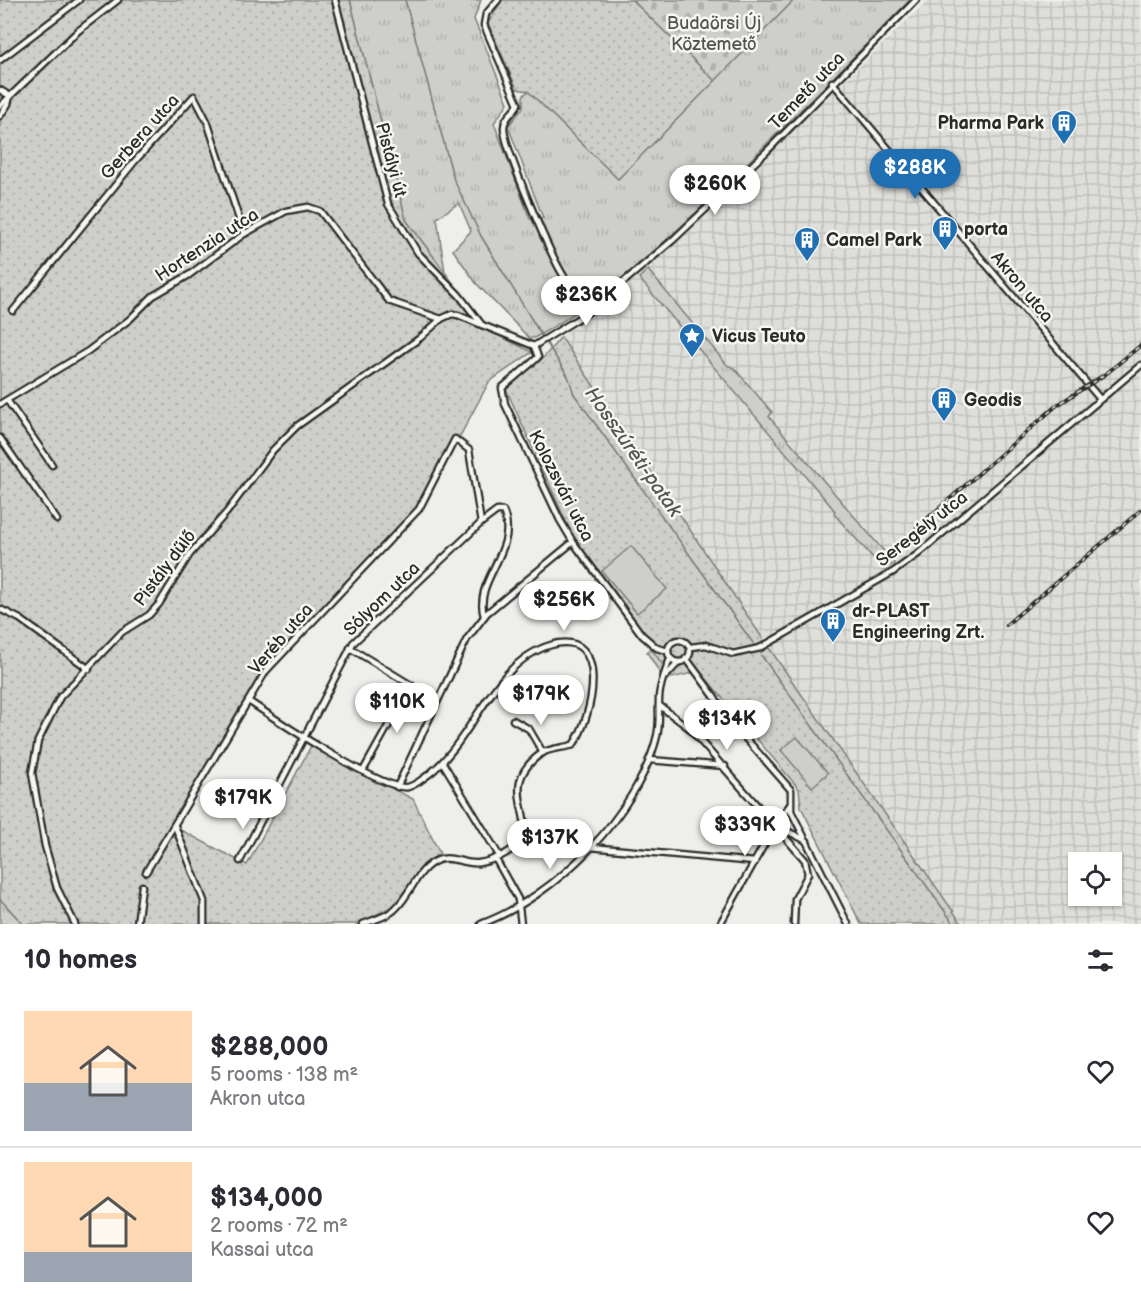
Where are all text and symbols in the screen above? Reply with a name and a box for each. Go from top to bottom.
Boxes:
park label: Budaörsi Új Köztemető [667,11,761,55]
street label: Temető utca [765,48,849,134]
street label: Gerbera utca [96,90,184,184]
building icon: Pharma Park [1049,108,1079,146]
place label: Pharma Park [937,113,1045,134]
street label: Pistályi út [371,120,411,200]
pin: $288K [873,149,957,200]
text: $288K [884,156,946,180]
pin: $260K [673,165,757,216]
text: $260K [683,172,747,196]
street label: Hortenzia utca [152,204,262,286]
building icon: porta [930,214,960,252]
place label: porta [964,219,1008,240]
building icon: Camel Park [792,225,822,263]
place label: Camel Park [826,230,922,251]
street label: Akron utca [986,247,1058,327]
pin: $236K [544,276,628,327]
text: $236K [555,283,617,307]
place icon: Vicus Teuto [677,321,707,359]
place label: Vicus Teuto [712,326,806,347]
water label: Hosszúréti-patak [579,382,687,523]
building icon: Geodis [929,385,959,423]
place label: Geodis [964,390,1022,411]
street label: Kolozsvári utca [524,427,598,545]
street label: Seregély utca [872,487,972,571]
street label: Pistály dűlő [130,526,200,610]
street label: Sólyom utca [340,558,424,640]
pin: $256K [522,581,606,632]
text: $256K [533,588,595,612]
street label: Veréb utca [244,599,318,679]
place label: dr-PLAST Engineering Zrt. [852,601,984,643]
building icon: dr-PLAST Engineering Zrt. [818,606,848,644]
pin: $179K [499,675,583,726]
text: $179K [512,682,570,706]
pin: $110K [355,683,439,734]
text: $110K [369,690,425,714]
pin: $134K [685,700,769,751]
text: $134K [698,707,756,731]
pin: $179K [201,779,285,830]
text: $179K [214,786,272,810]
pin: $339K [703,806,787,857]
text: $339K [714,813,776,837]
pin: $137K [508,819,592,870]
text: $137K [521,826,579,850]
map controls [1068,852,1122,906]
button: locate [1068,852,1122,906]
icon: filters [1084,944,1117,977]
text: 10 homes [24,945,137,976]
text: $288,000 [210,1032,328,1063]
icon: home [72,1035,144,1107]
icon: heart [1084,1055,1117,1088]
text: 5 rooms · 138 m² [210,1063,358,1087]
text: Akron utca [210,1087,306,1111]
text: $134,000 [210,1183,323,1214]
icon: home [72,1186,144,1258]
icon: heart [1084,1206,1117,1239]
text: 2 rooms · 72 m² [210,1214,348,1238]
text: Kassai utca [210,1238,314,1262]

